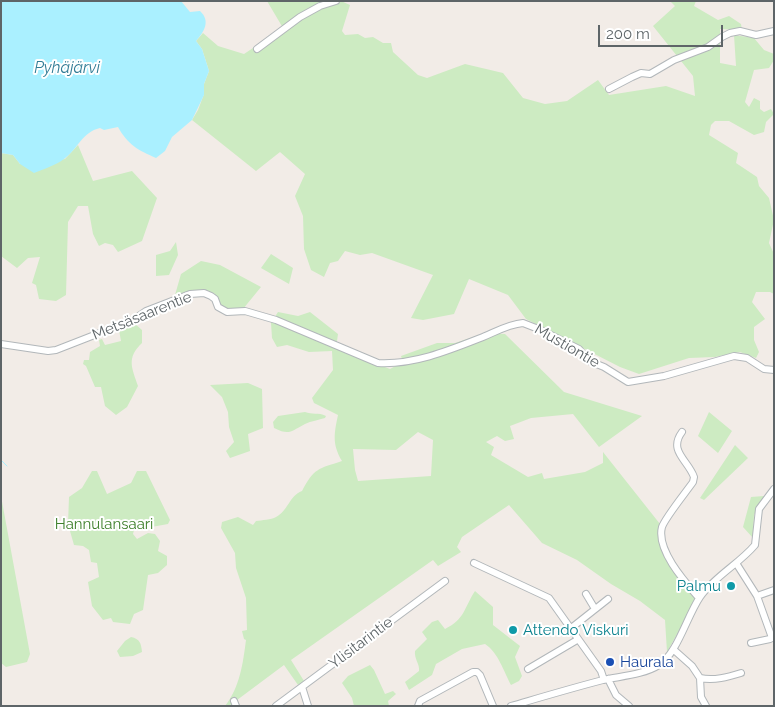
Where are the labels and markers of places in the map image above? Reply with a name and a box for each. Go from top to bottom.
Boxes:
place label: Palmu [677,577,721,595]
marker: Palmu [725,580,737,592]
place label: Attendo Viskuri [523,621,628,639]
marker: Attendo Viskuri [507,624,519,636]
place label: Haurala [620,653,674,671]
marker: Haurala [604,656,616,668]

